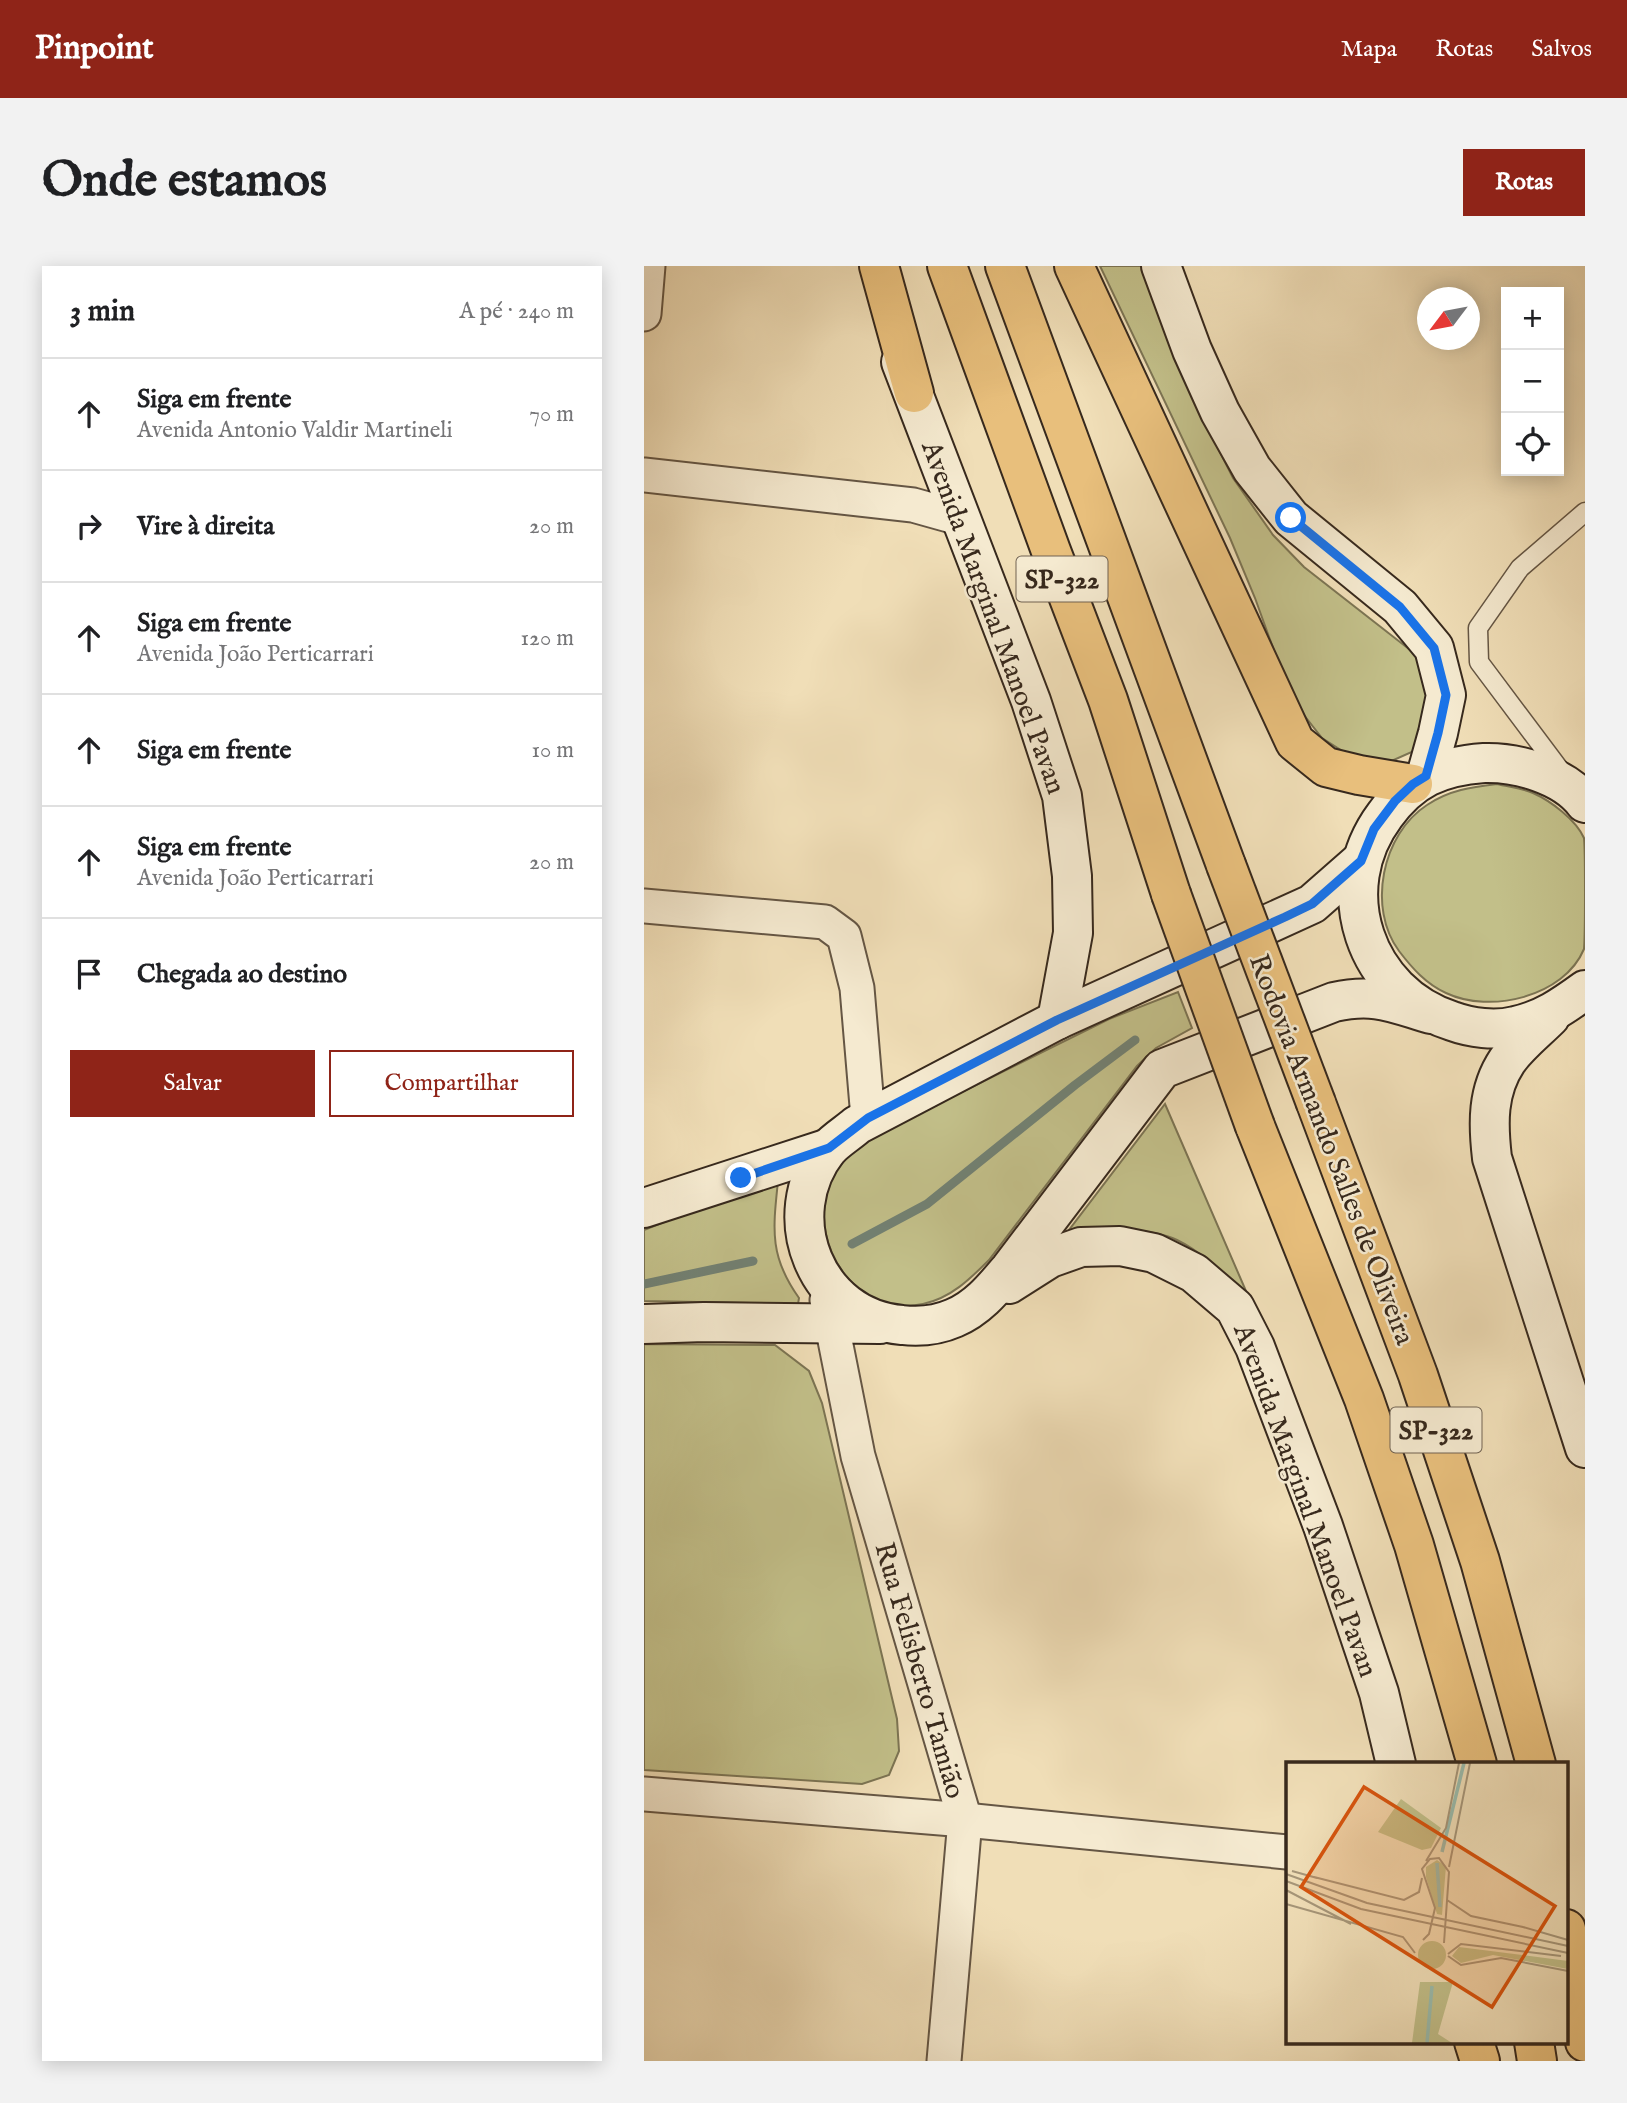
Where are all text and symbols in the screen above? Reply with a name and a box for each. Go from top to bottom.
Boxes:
text: Pinpoint [35,28,154,70]
text: Mapa [1341,34,1397,65]
text: Rotas [1435,34,1493,65]
text: Salvos [1531,34,1592,65]
button: Rotas [1463,149,1585,216]
text: Onde estamos [42,151,327,213]
north arrow [1417,287,1480,350]
map controls [1501,287,1564,476]
button: + [1501,287,1564,350]
text: 3 min [70,293,135,331]
text: A pé · 240 m [459,297,574,326]
button: − [1501,350,1564,413]
text: Siga em frente [137,383,292,416]
icon: ahead [70,395,108,433]
text: 70 m [529,400,574,429]
button: locate [1501,413,1564,476]
text: Avenida Antonio Valdir Martineli [137,416,453,445]
street label: Avenida Marginal Manoel Pavan [912,436,1073,799]
route start [1275,502,1306,533]
icon: right [70,507,108,545]
text: Vire à direita [137,510,274,543]
text: 20 m [529,512,574,541]
road number: SP-322 [1016,556,1108,602]
text: Siga em frente [137,607,292,640]
icon: ahead [70,619,108,657]
text: 120 m [521,624,574,653]
text: Avenida João Perticarrari [137,640,374,669]
icon: ahead [70,731,108,769]
text: Siga em frente [137,734,292,767]
text: 10 m [531,736,574,765]
text: Siga em frente [137,831,292,864]
icon: ahead [70,843,108,881]
text: 20 m [529,848,574,877]
text: Avenida João Perticarrari [137,864,374,893]
street label: Rodovia Armando Salles de Oliveira [1240,950,1422,1351]
icon: arrive [70,955,108,993]
text: Chegada ao destino [137,958,347,991]
button: Salvar [70,1050,315,1117]
button: Compartilhar [329,1050,574,1117]
route end [725,1162,756,1193]
street label: Avenida Marginal Manoel Pavan [1224,1319,1385,1682]
road number: SP-322 [1390,1408,1482,1452]
street label: Rua Felisberto Tamião [865,1539,972,1803]
inset map [1286,1762,1567,2044]

